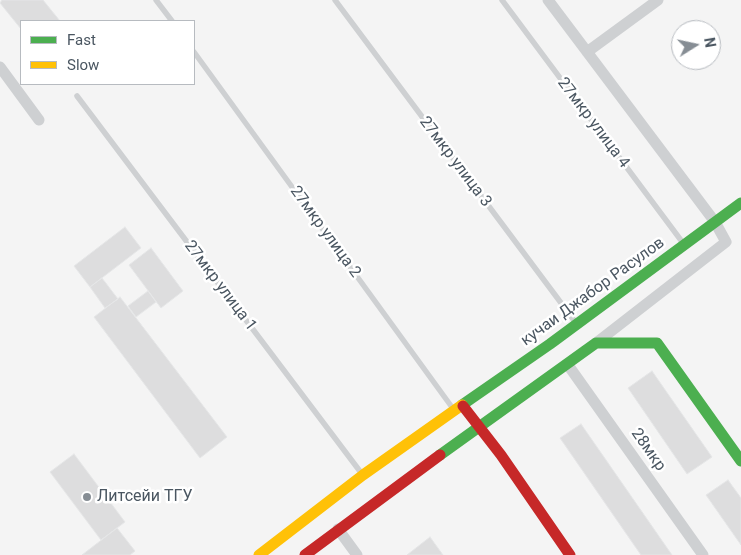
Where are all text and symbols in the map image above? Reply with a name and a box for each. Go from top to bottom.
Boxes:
legend [20,20,195,85]
north arrow [671,20,721,70]
text: Fast [67,31,96,49]
text: N [701,36,719,49]
text: Slow [67,56,99,74]
street label: 27мкр улица 4 [553,74,633,172]
street label: 27мкр улица 3 [415,113,495,211]
street label: 27мкр улица 2 [285,183,365,281]
street label: кучаи Джабор Расулов [518,234,668,350]
street label: 27мкр улица 1 [180,237,260,335]
street label: 28мкр [627,425,669,475]
place label: Литсейи ТГУ [97,487,192,507]
marker: Литсейи ТГУ [81,491,93,503]

